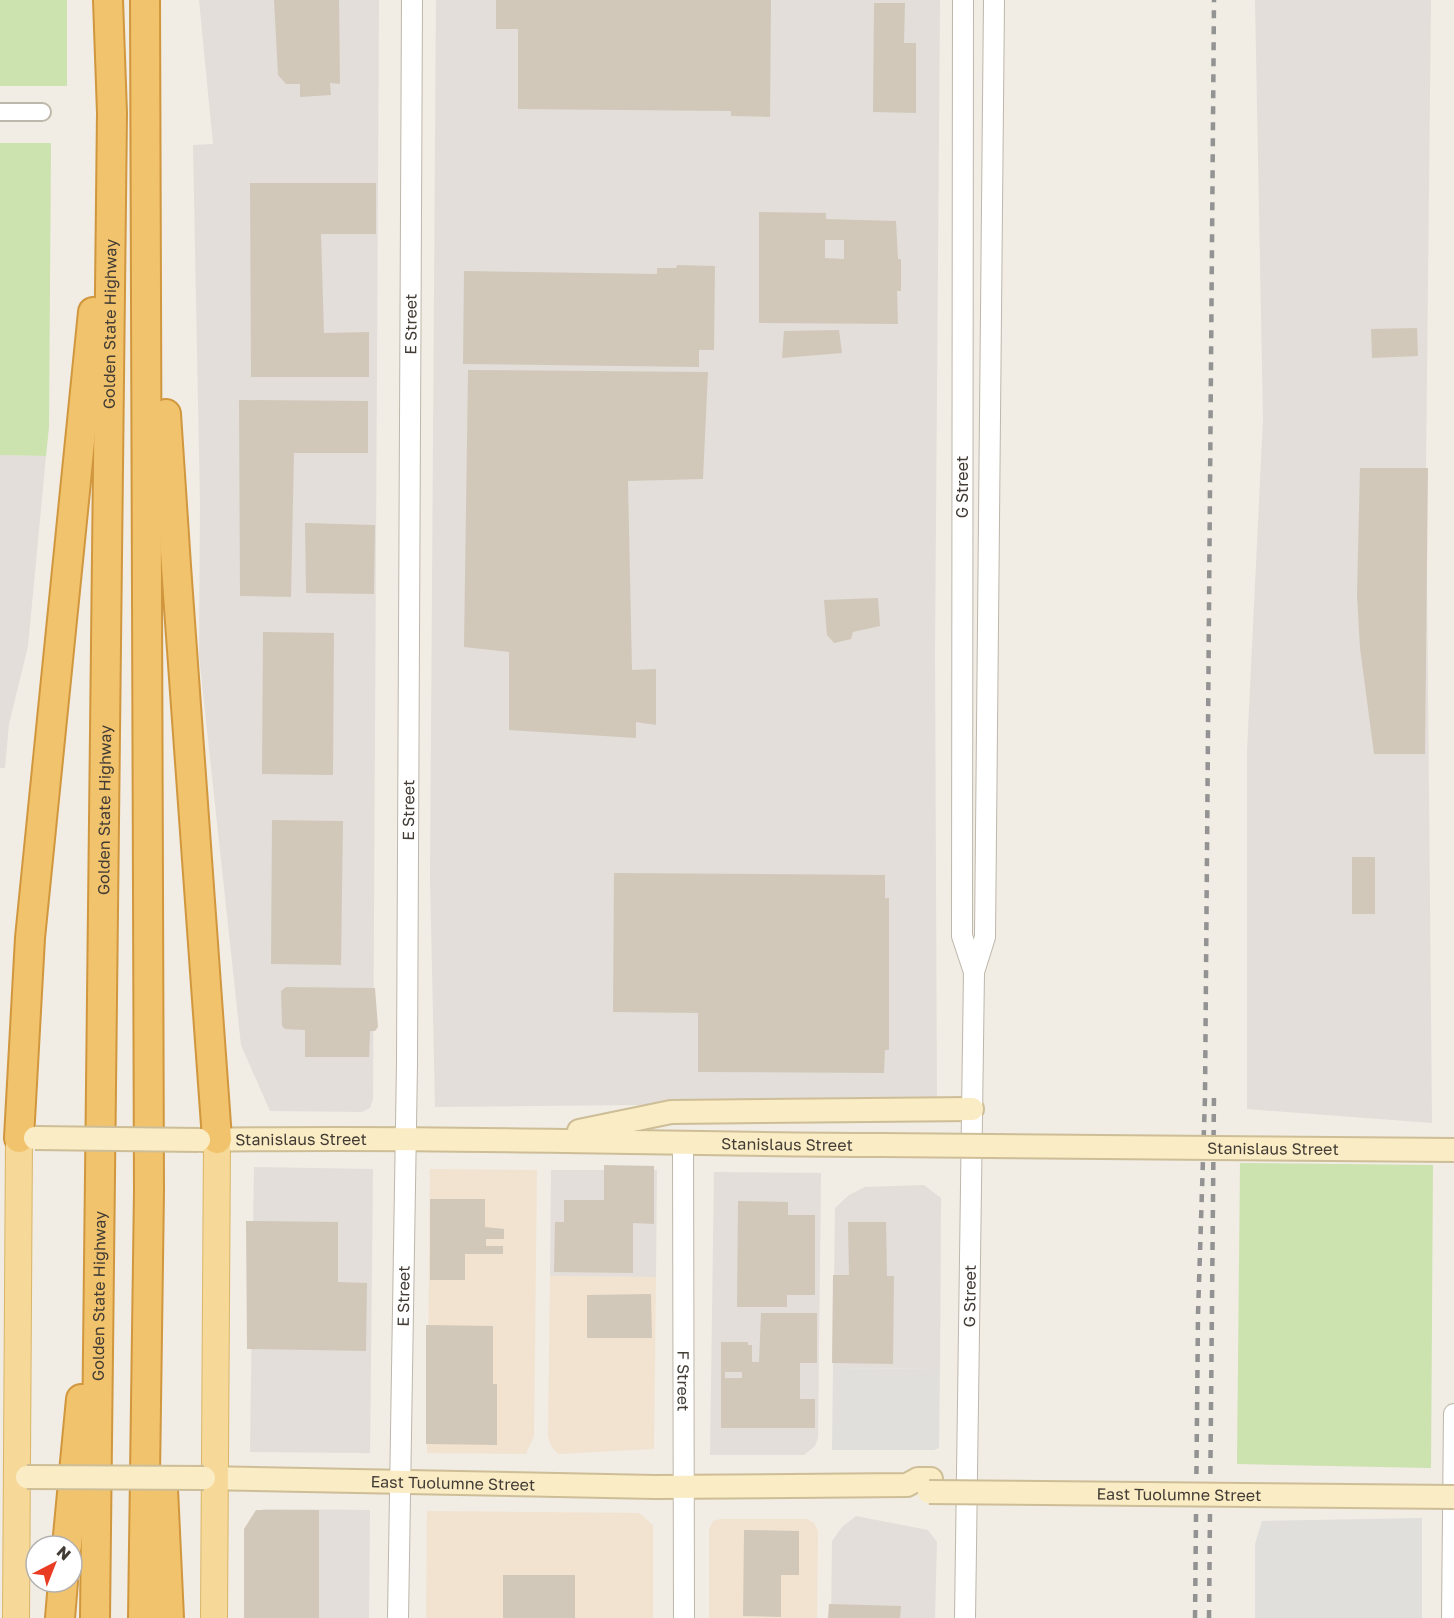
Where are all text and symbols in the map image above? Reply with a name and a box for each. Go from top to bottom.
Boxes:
street label: Golden State Highway [99,239,121,409]
street label: E Street [400,293,421,355]
street label: G Street [952,456,972,518]
street label: Golden State Highway [93,725,115,895]
street label: E Street [398,779,418,841]
street label: Stanislaus Street [235,1129,367,1149]
street label: Stanislaus Street [721,1133,853,1155]
street label: Stanislaus Street [1207,1138,1339,1159]
street label: Golden State Highway [88,1211,110,1381]
street label: E Street [393,1265,414,1327]
street label: G Street [959,1265,980,1328]
street label: F Street [673,1351,694,1411]
street label: East Tuolumne Street [370,1471,536,1495]
street label: East Tuolumne Street [1096,1484,1262,1505]
north arrow [24,1534,84,1594]
text: N [53,1541,75,1564]

